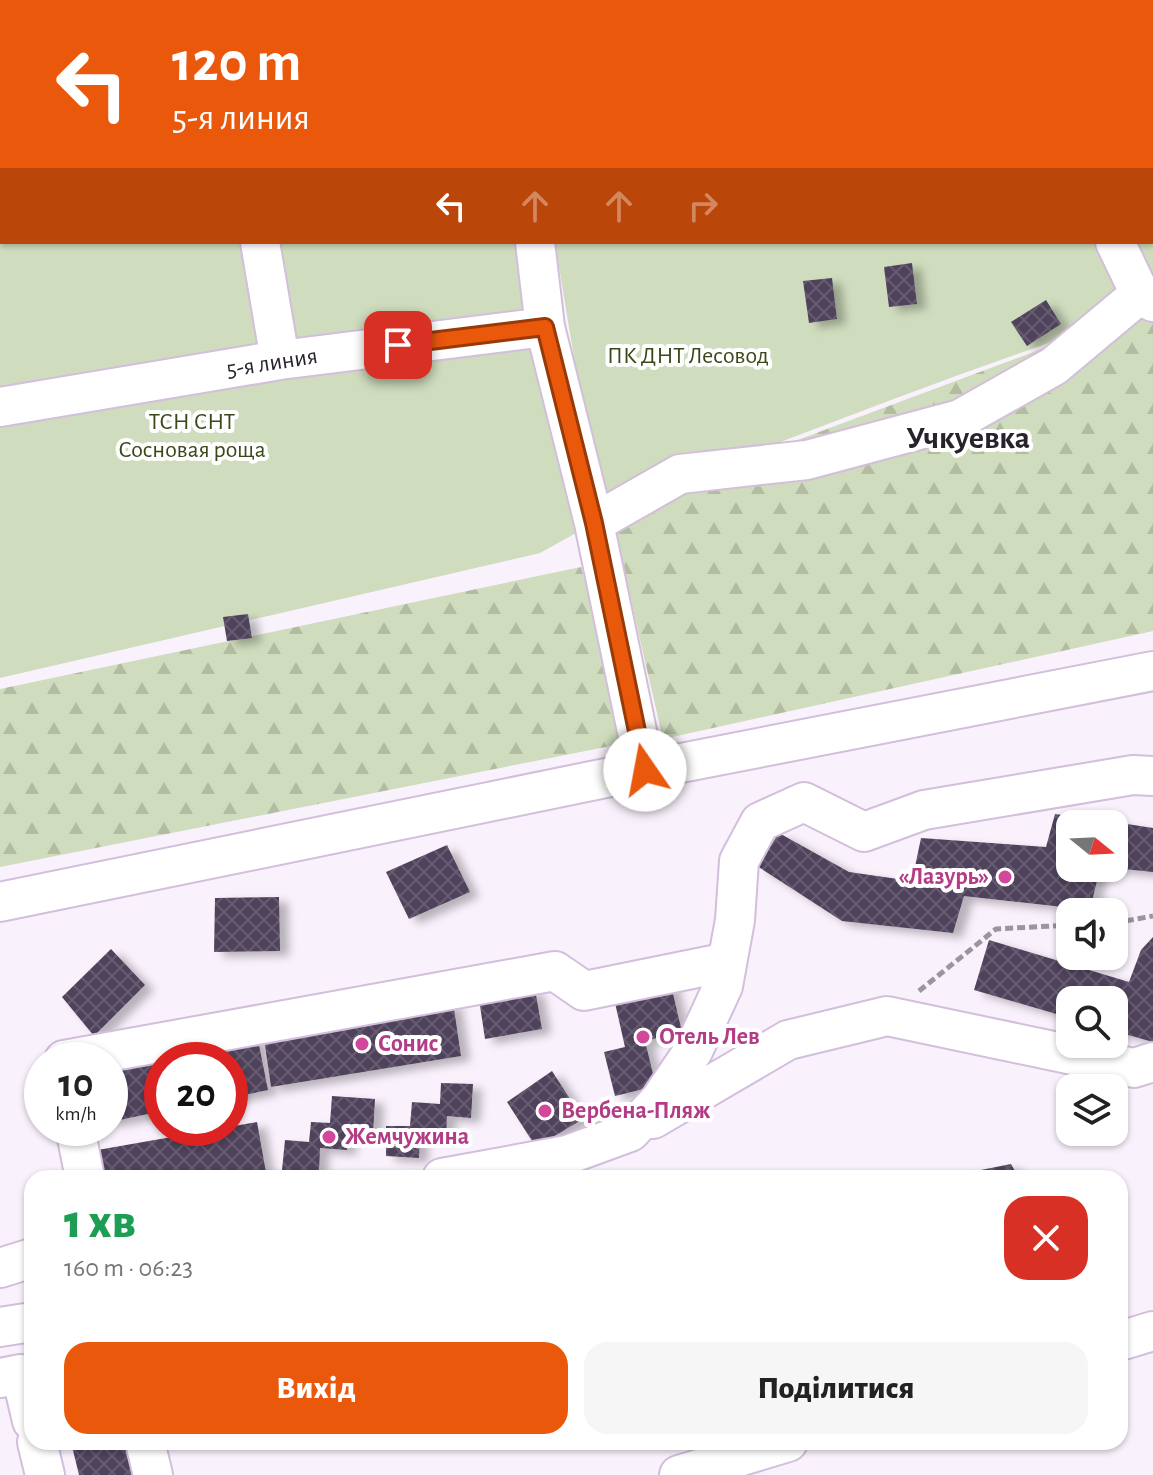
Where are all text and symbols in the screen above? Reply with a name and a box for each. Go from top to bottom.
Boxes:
icon: left [40,32,144,136]
text: 120 m [172,35,301,91]
text: 5-я линия [172,100,310,136]
icon: left [429,184,473,228]
icon: ahead [513,184,557,228]
icon: ahead [597,184,641,228]
icon: right [681,184,725,228]
pin [364,311,432,379]
icon: arrive [376,323,420,367]
street label: 5-я линия [225,344,319,382]
park label: ПК ДНТ Лесовод [607,344,769,368]
park label: ТСН СНТ Сосновая роща [118,410,266,462]
district label: Учкуевка [906,422,1030,454]
position arrow [603,728,687,812]
north arrow [1056,810,1128,882]
map controls [1056,810,1128,1146]
place label: «Лазурь» [898,865,989,889]
marker: «Лазурь» [996,868,1014,886]
button: sound [1056,898,1128,970]
button: search [1056,986,1128,1058]
place label: Отель Лев [659,1025,760,1049]
marker: Отель Лев [634,1028,652,1046]
place label: Сонис [378,1032,438,1056]
marker: Сонис [353,1035,371,1053]
speed limit sign: 20 [144,1042,248,1146]
text: 10 [58,1064,94,1104]
button: layers [1056,1074,1128,1146]
place label: Вербена-Пляж [561,1099,710,1123]
marker: Вербена-Пляж [536,1102,554,1120]
text: km/h [55,1104,97,1124]
place label: Жемчужина [345,1125,469,1149]
marker: Жемчужина [320,1128,338,1146]
button: close [1004,1196,1088,1280]
text: 1 хв [64,1199,136,1247]
text: 160 m · 06:23 [64,1255,193,1281]
button: Вихід [64,1342,568,1434]
button: Поділитися [584,1342,1088,1434]

